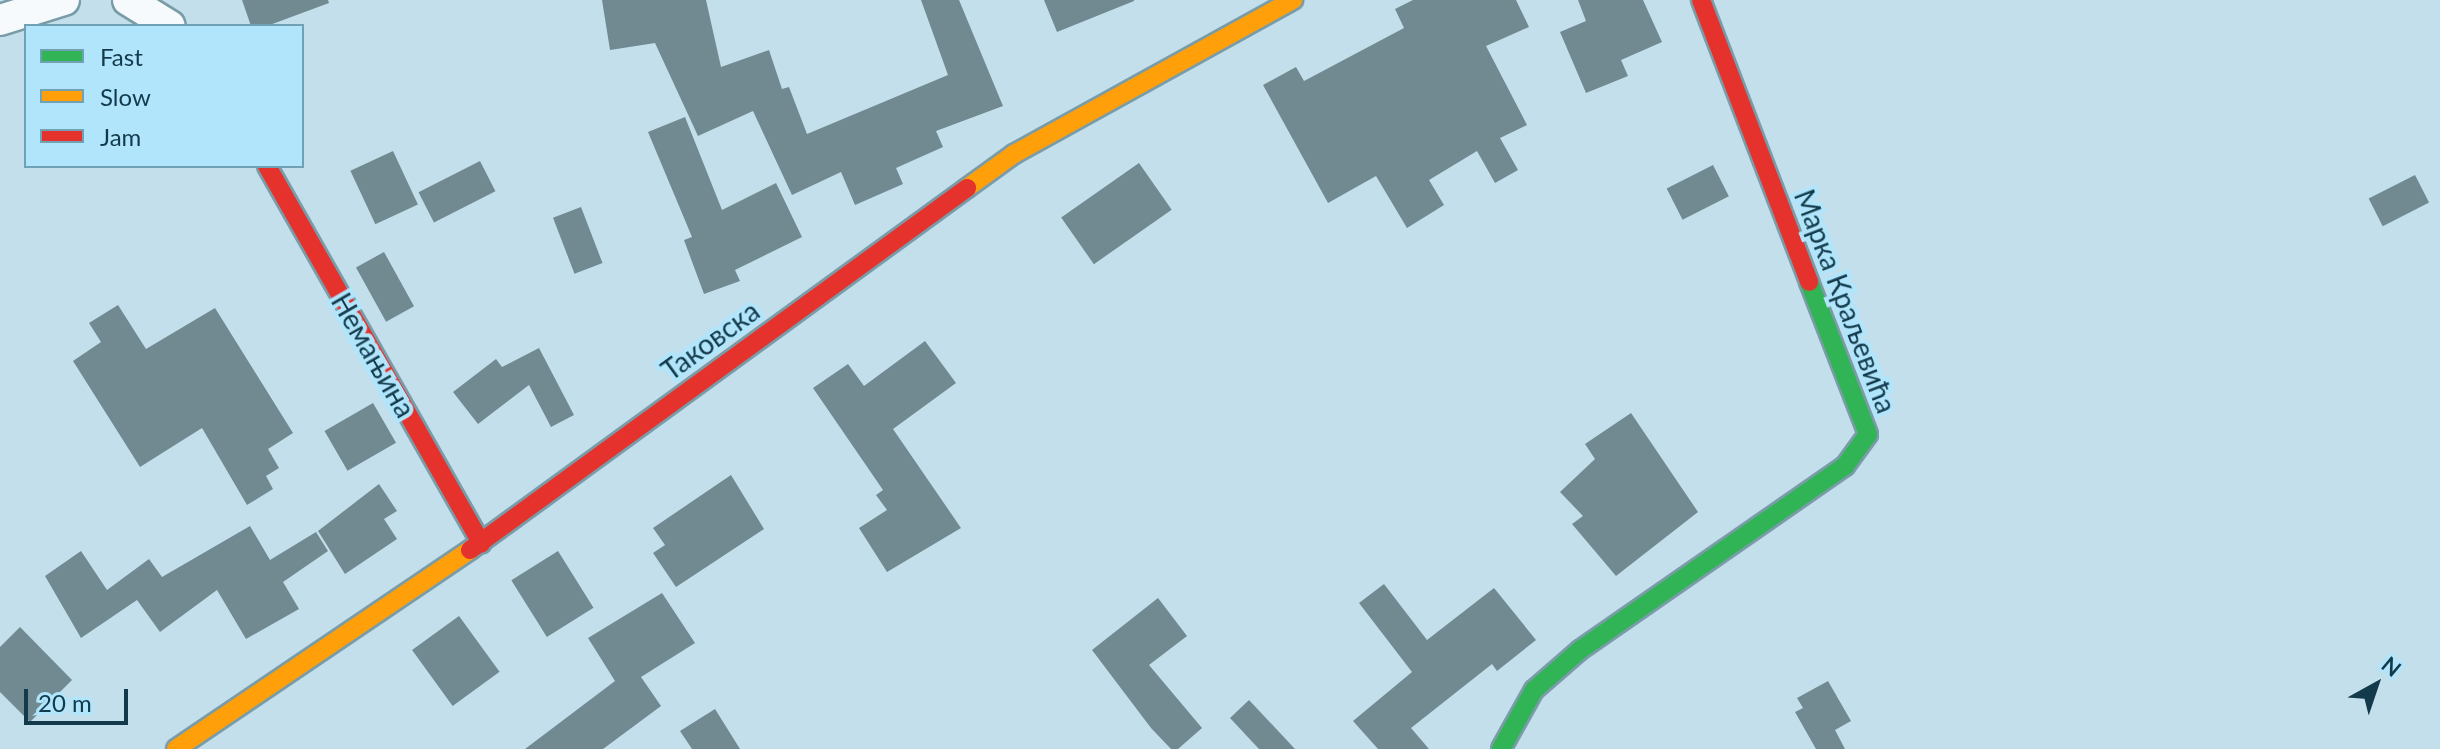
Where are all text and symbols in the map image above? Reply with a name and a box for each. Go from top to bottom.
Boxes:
legend [24,24,304,168]
text: Fast [100,42,143,71]
text: Slow [100,82,151,111]
text: Jam [100,122,141,151]
street label: Марка Краљевића [1788,184,1904,418]
street label: Немањина [325,287,423,423]
street label: Таковска [655,293,765,387]
north arrow [2336,645,2416,725]
text: N [2377,650,2407,682]
scale bar [28,673,132,723]
text: 20 m [38,688,92,717]

